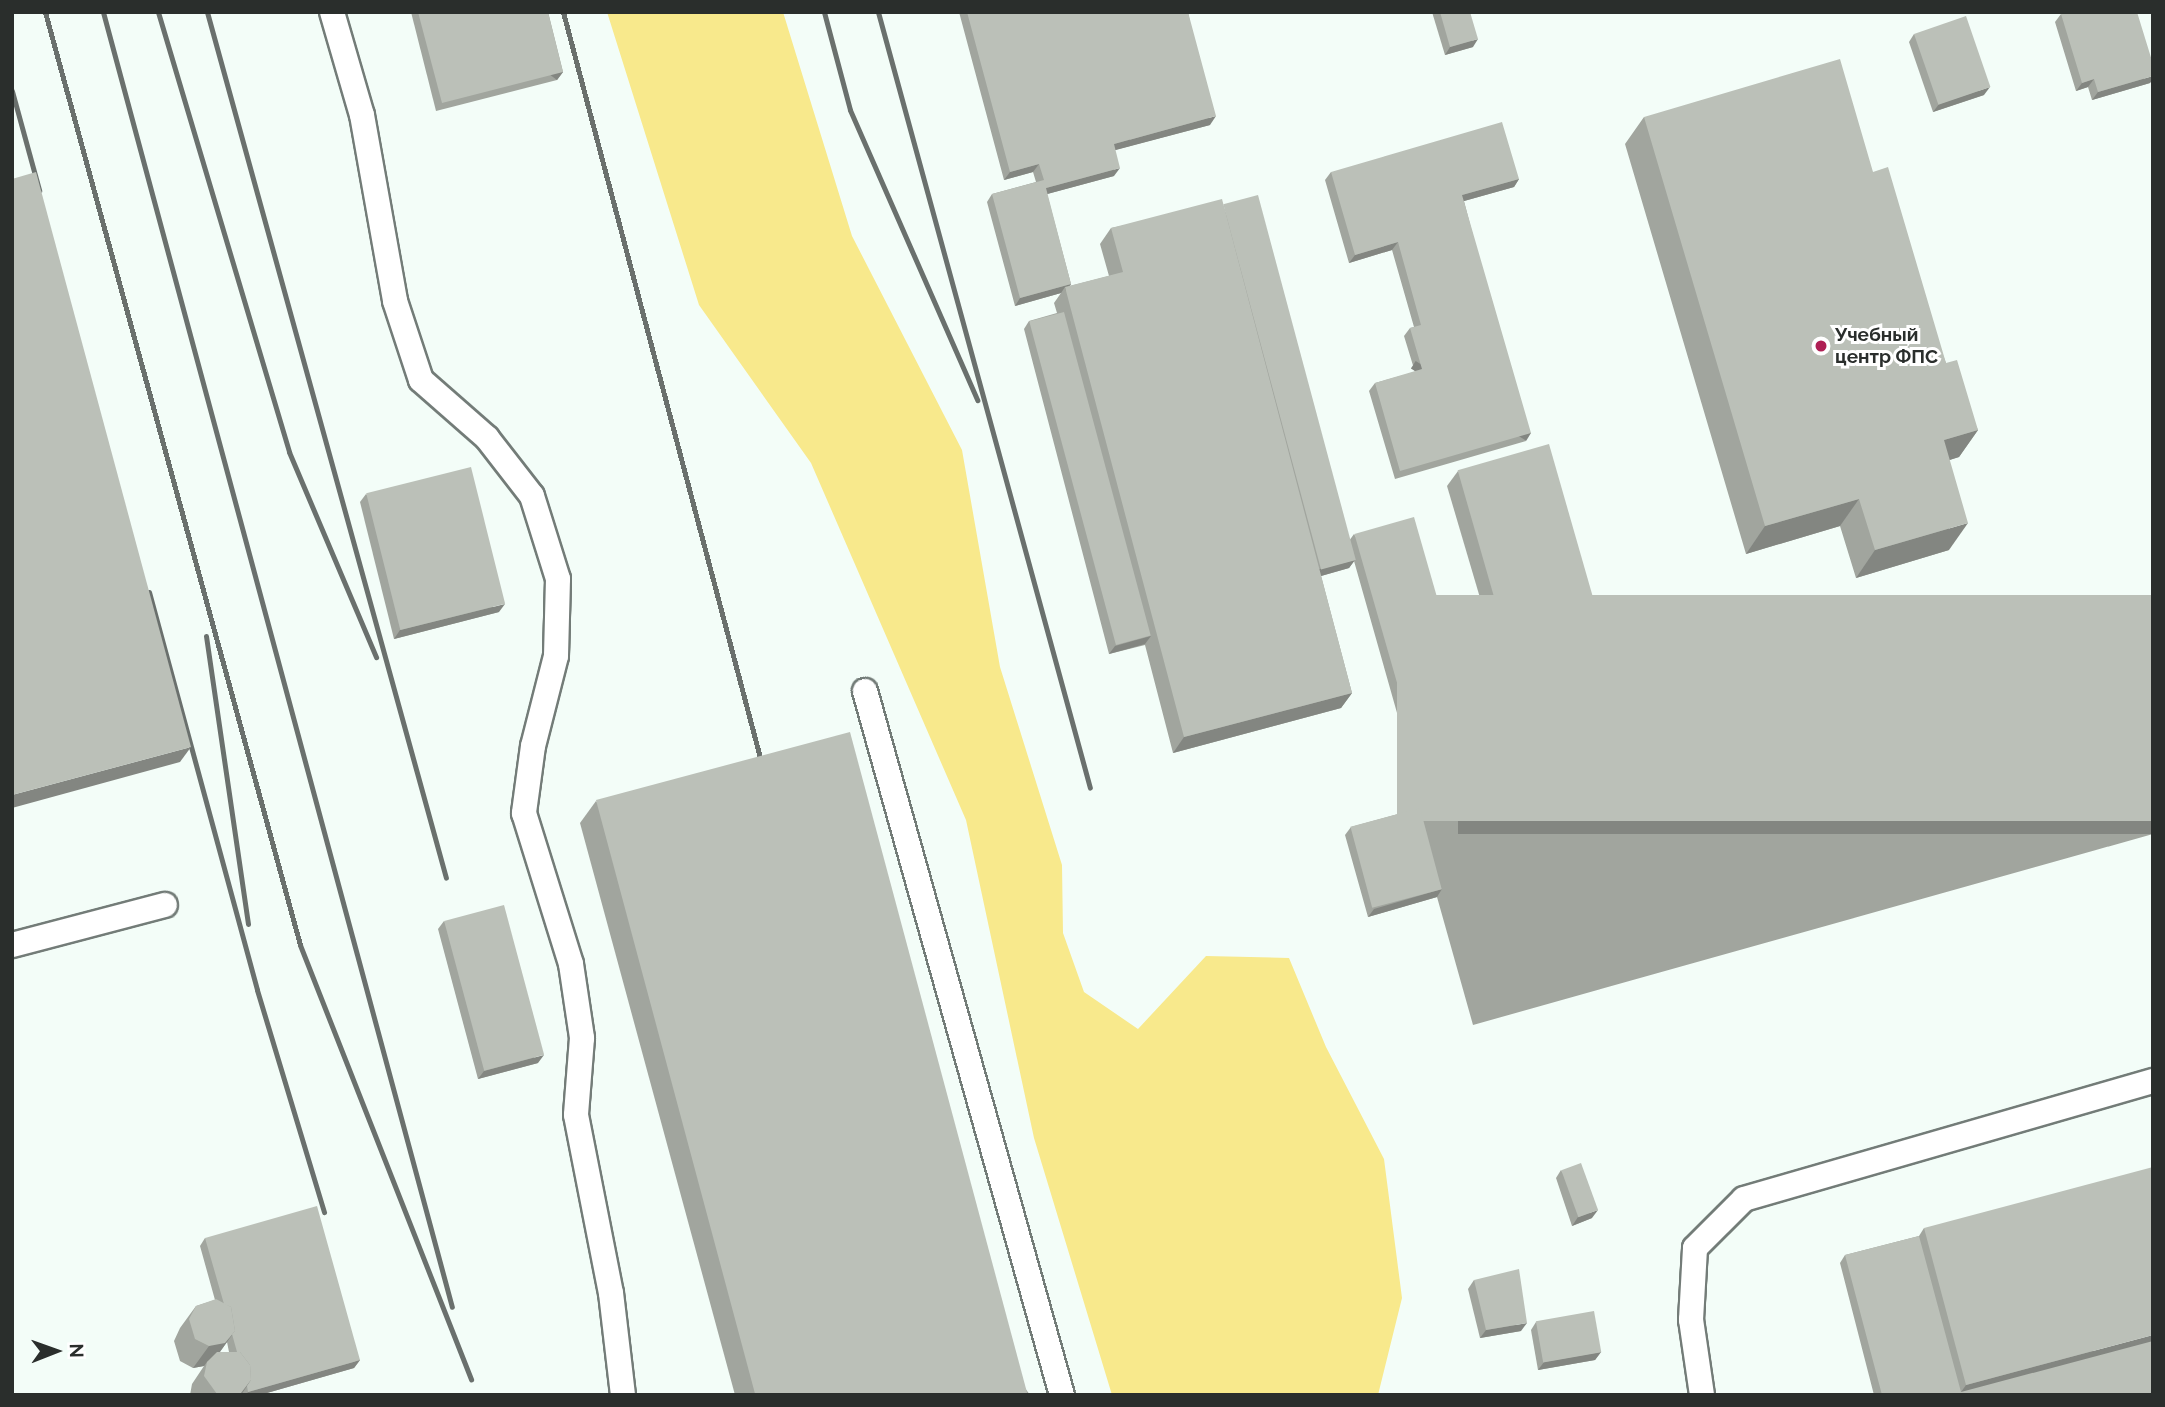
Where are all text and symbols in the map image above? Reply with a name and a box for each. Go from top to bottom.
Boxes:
place label: Учебный центр ФПС [1835,324,1938,368]
marker: Учебный центр ФПС [1813,338,1829,354]
north arrow [21,1316,91,1386]
text: N [66,1343,88,1358]

